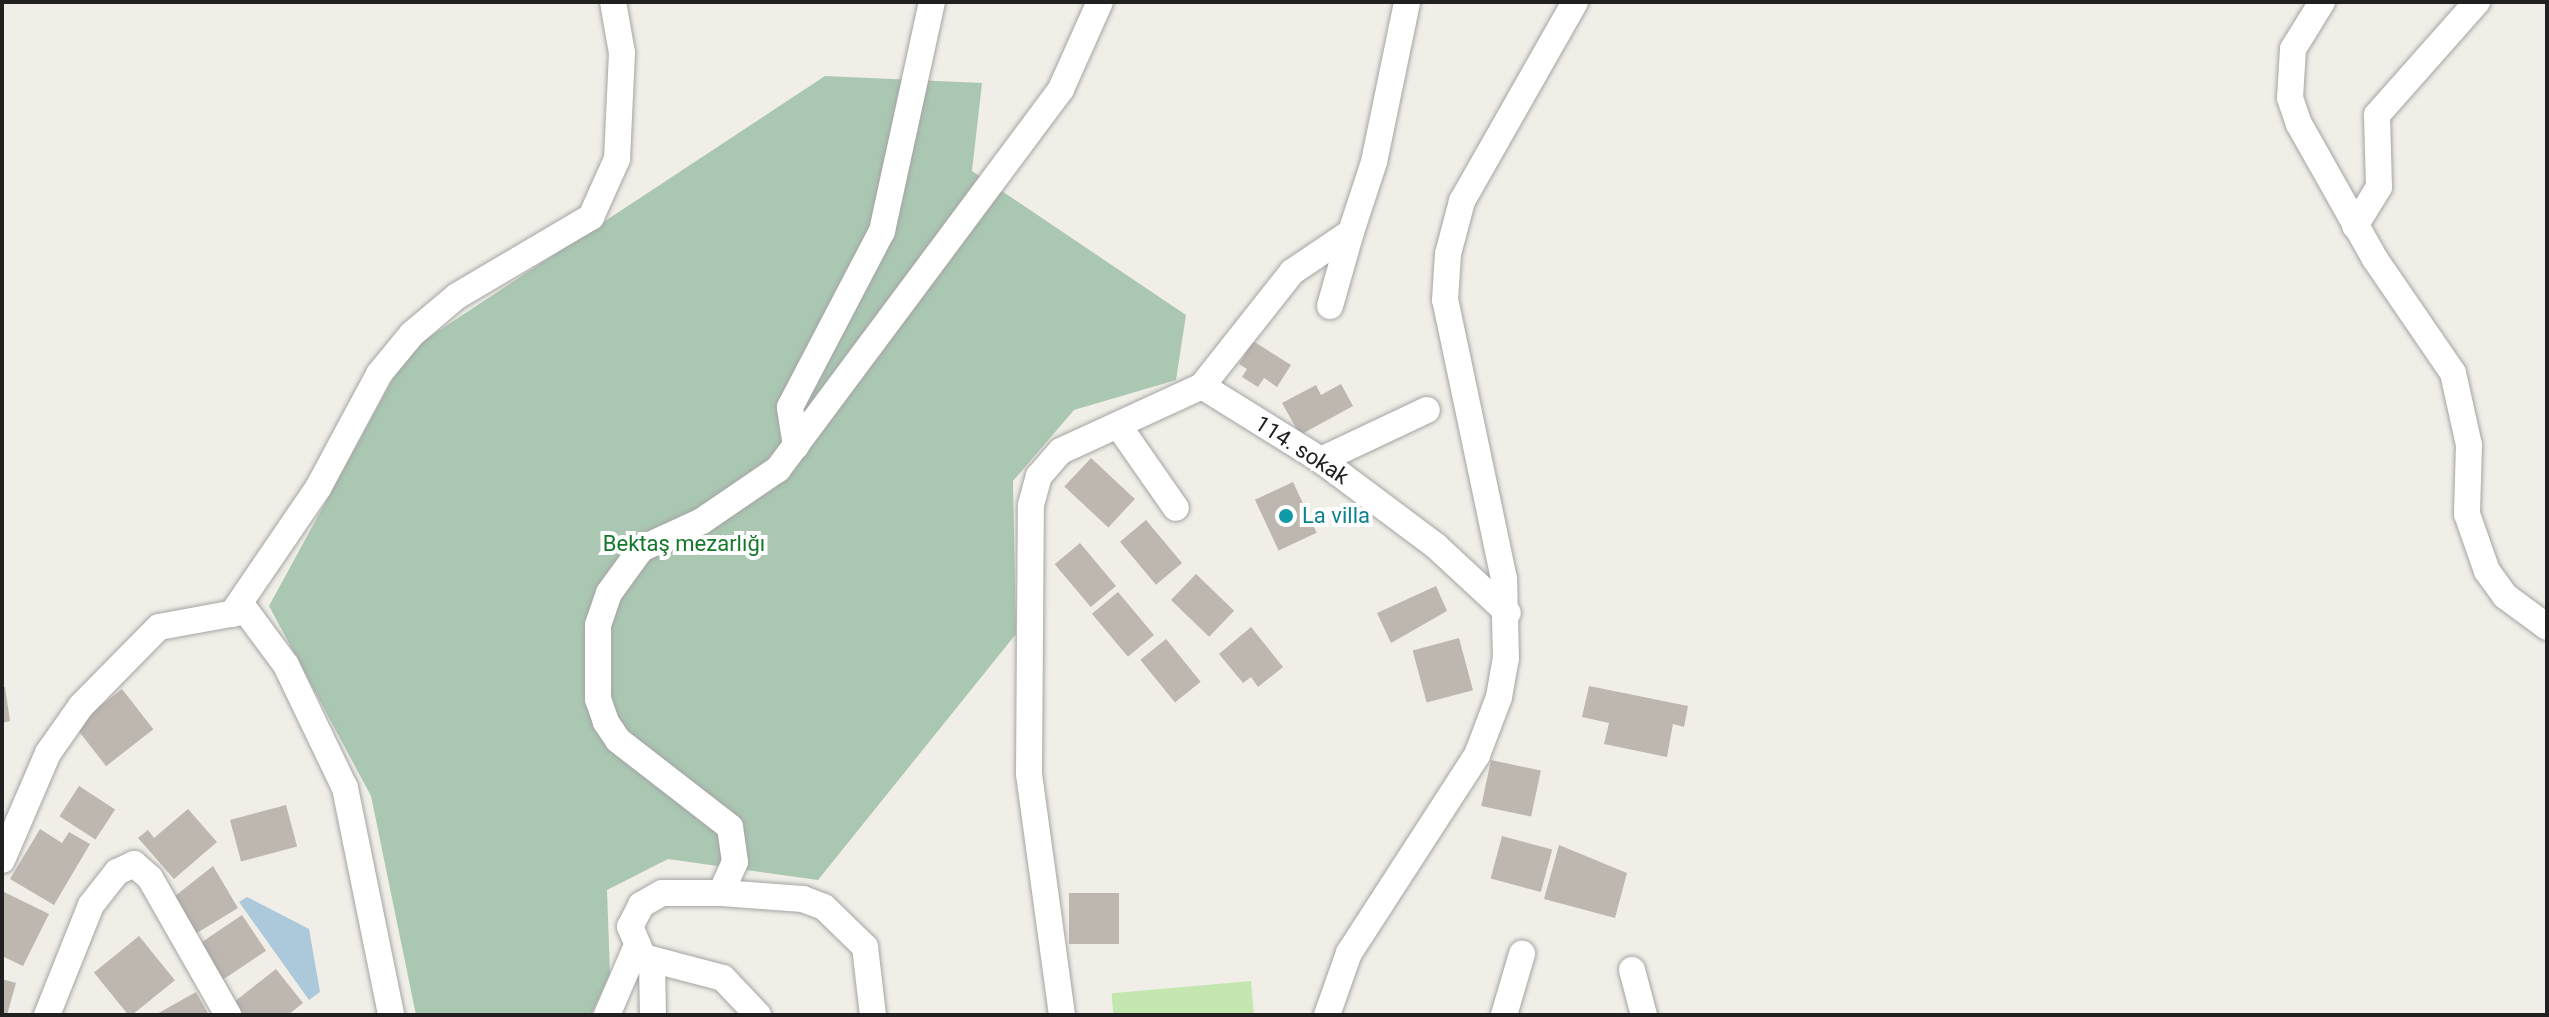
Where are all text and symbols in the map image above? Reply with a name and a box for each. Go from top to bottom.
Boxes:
street label: 114. sokak [1250,410,1354,490]
place label: La villa [1302,503,1370,529]
marker: La villa [1277,507,1295,525]
park label: Bektaş mezarlığı [603,531,765,557]

